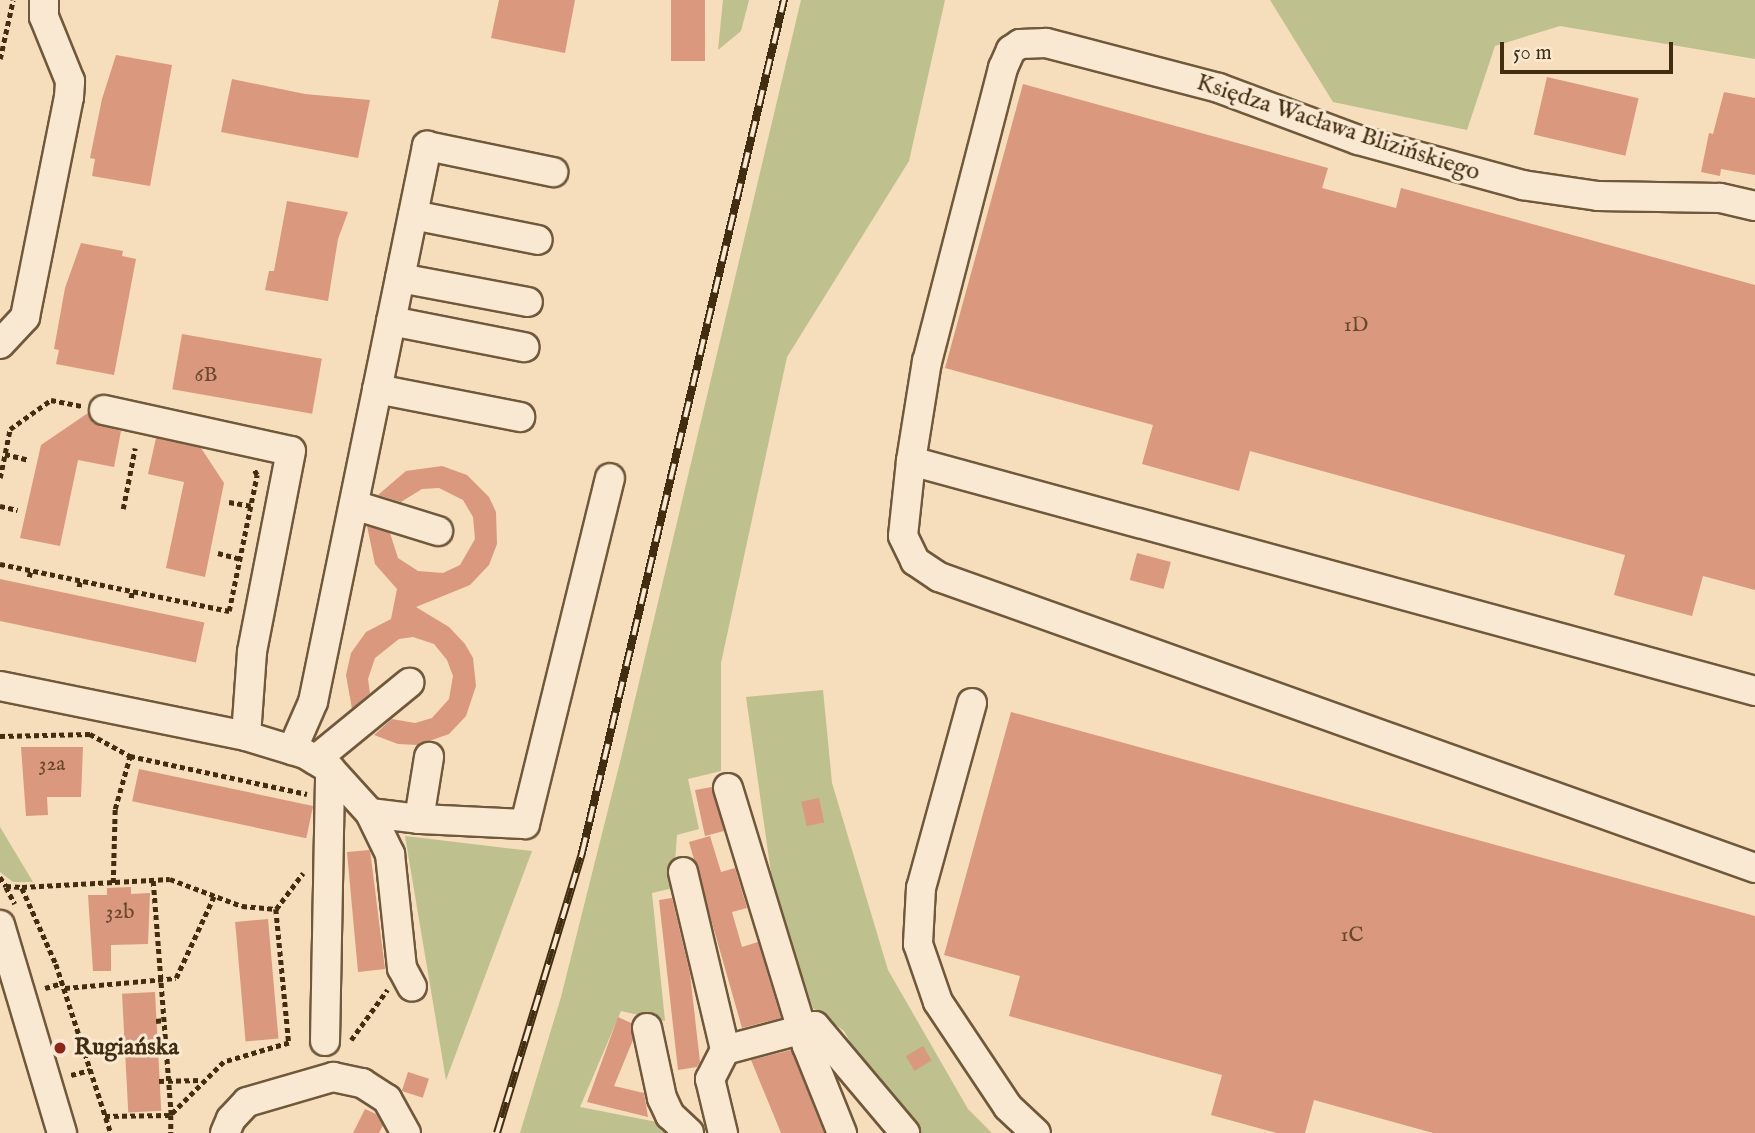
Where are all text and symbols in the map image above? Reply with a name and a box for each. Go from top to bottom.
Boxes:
scale bar [1503,28,1676,72]
text: 50 m [1513,40,1552,67]
street label: Księdza Wacława Blizińskiego [1193,69,1483,187]
house number: 1D [1344,313,1368,339]
house number: 6B [195,363,217,389]
house number: 32a [39,752,65,778]
house number: 32b [106,900,134,926]
house number: 1C [1341,923,1363,949]
place label: Rugiańska [74,1034,179,1062]
marker: Rugiańska [52,1040,68,1056]

